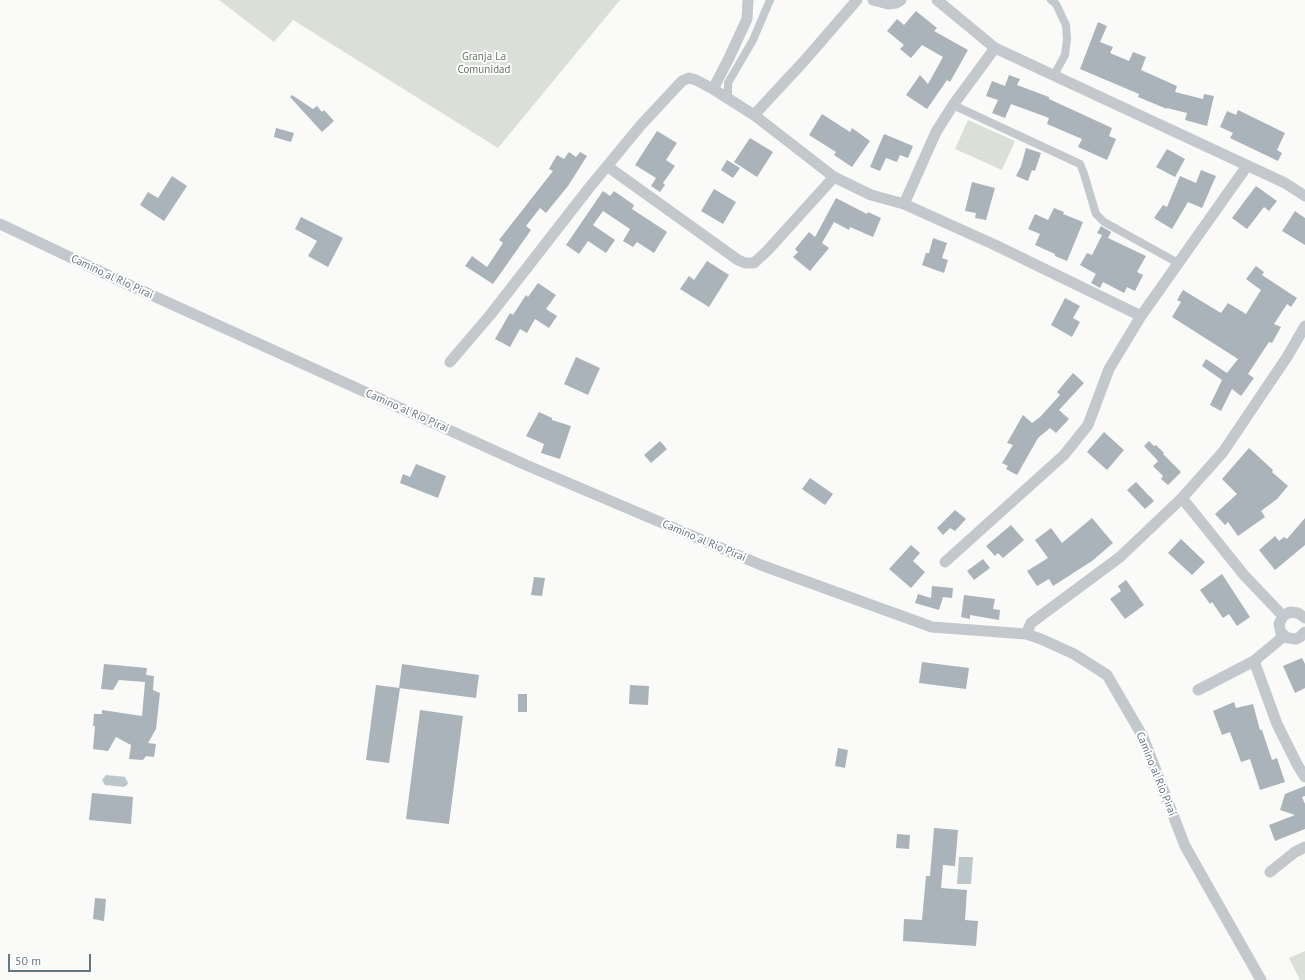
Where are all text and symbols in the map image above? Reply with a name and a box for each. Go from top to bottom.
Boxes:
park label: Granja La Comunidad [458,50,510,76]
street label: Camino al Rio Pirai [69,252,155,302]
street label: Camino al Rio Pirai [363,387,451,435]
street label: Camino al Rio Pirai [660,517,748,565]
street label: Camino al Rio Pirai [1133,730,1179,818]
scale bar [10,946,93,972]
text: 50 m [15,953,41,968]

